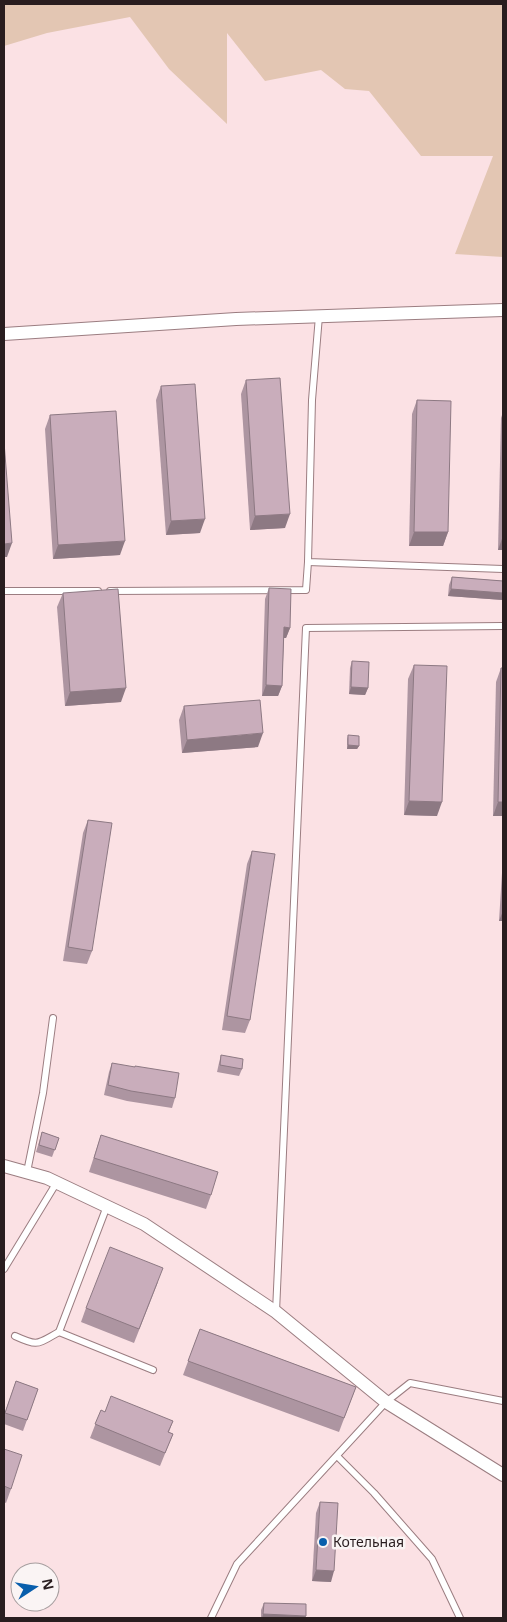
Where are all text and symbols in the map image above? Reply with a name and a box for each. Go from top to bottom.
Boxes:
place label: Котельная [333,1532,404,1551]
marker: Котельная [317,1536,329,1548]
north arrow [10,1562,60,1612]
text: N [38,1577,59,1592]

